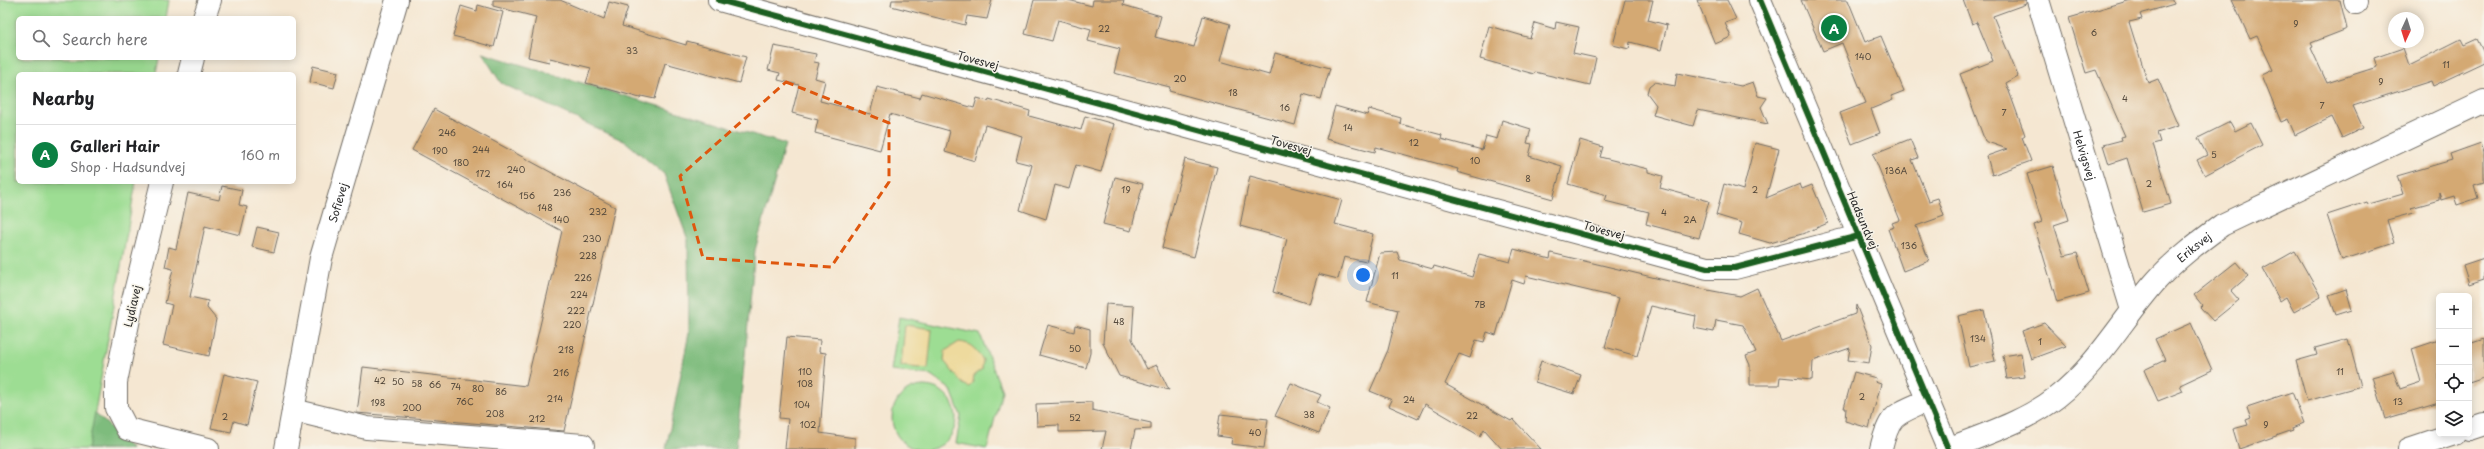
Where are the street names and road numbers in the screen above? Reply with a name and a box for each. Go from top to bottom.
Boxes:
street label: Tovesvej [955,46,1001,74]
street label: Helvigsvej [2069,128,2101,182]
street label: Tovesvej [1268,131,1314,159]
street label: Sofievej [323,181,351,225]
street label: Hadsundvej [1843,188,1883,252]
street label: Tovesvej [1581,216,1627,244]
street label: Eriksvej [2173,228,2214,266]
street label: Lydiavej [119,283,145,329]

